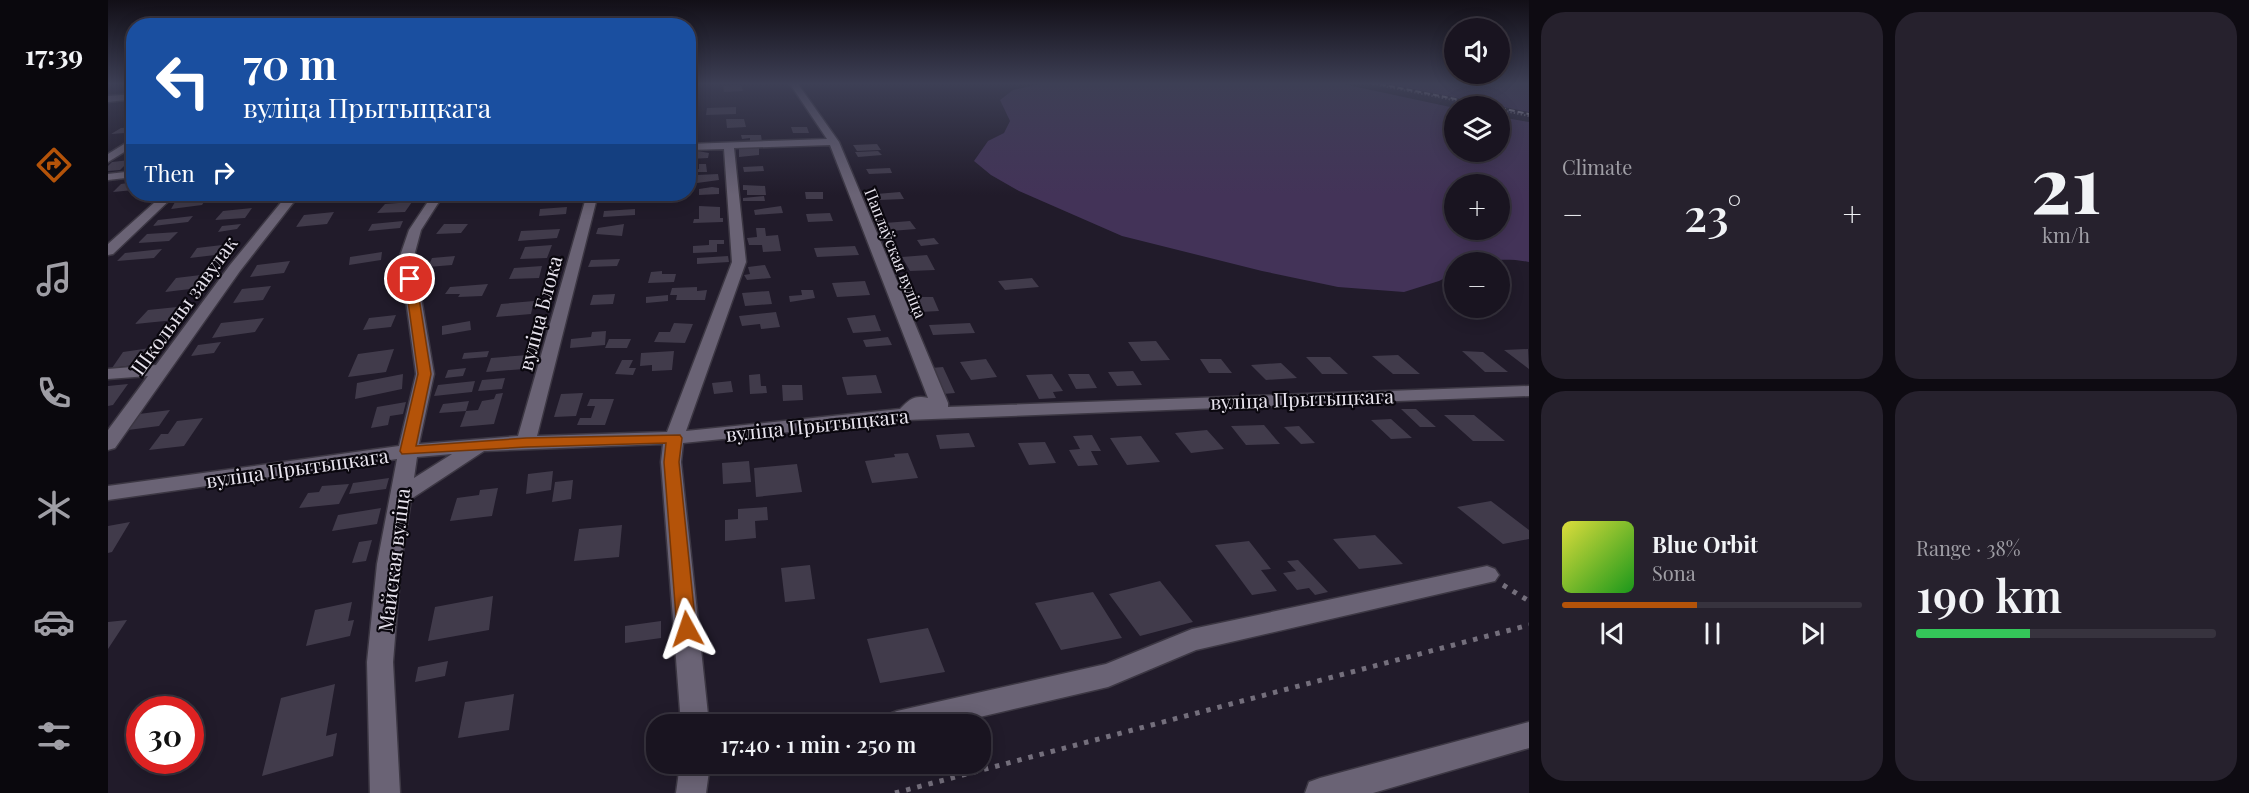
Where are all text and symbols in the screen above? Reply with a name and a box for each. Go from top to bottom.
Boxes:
map controls [1444,18,1510,318]
button: sound [1444,18,1510,84]
text: 70 m [243,35,337,91]
text: 17:39 [25,36,83,72]
icon: left [144,42,222,120]
text: вуліца Прытыцкага [243,89,491,125]
button: layers [1444,96,1510,162]
text: 21 [2031,130,2101,234]
icon: directions [33,144,75,186]
text: Climate [1562,153,1632,180]
icon: right [207,156,240,189]
text: Then [144,158,195,188]
button: + [1444,174,1510,240]
text: 23° [1684,183,1742,243]
street label: Паплаўская вуліца [860,185,932,321]
text: − [1562,191,1583,235]
text: + [1843,191,1862,235]
text: km/h [2042,221,2090,248]
street label: Школьны завулак [123,230,243,380]
street label: вуліца Блока [511,252,567,374]
button: − [1444,252,1510,318]
pin [384,253,435,304]
icon: music [33,258,75,300]
icon: arrive [393,262,426,295]
icon: phone [33,372,75,414]
street label: вуліца Прытыцкага [1210,381,1394,415]
street label: вуліца Прытыцкага [724,401,910,447]
street label: вуліца Прытыцкага [204,441,390,493]
icon: climate [33,487,75,529]
street label: Майская вуліца [371,487,415,633]
text: Blue Orbit [1652,529,1758,559]
text: Range · 38% [1916,534,2021,561]
text: Sona [1652,559,1696,586]
text: 190 km [1916,564,2062,624]
position arrow [655,597,719,661]
icon: car [33,601,75,643]
icon: previous [1596,617,1629,650]
icon: pause [1696,617,1729,650]
icon: next [1796,617,1829,650]
speed limit sign: 30 [126,696,204,774]
icon: filters [33,715,75,757]
text: 17:40 · 1 min · 250 m [721,729,916,759]

